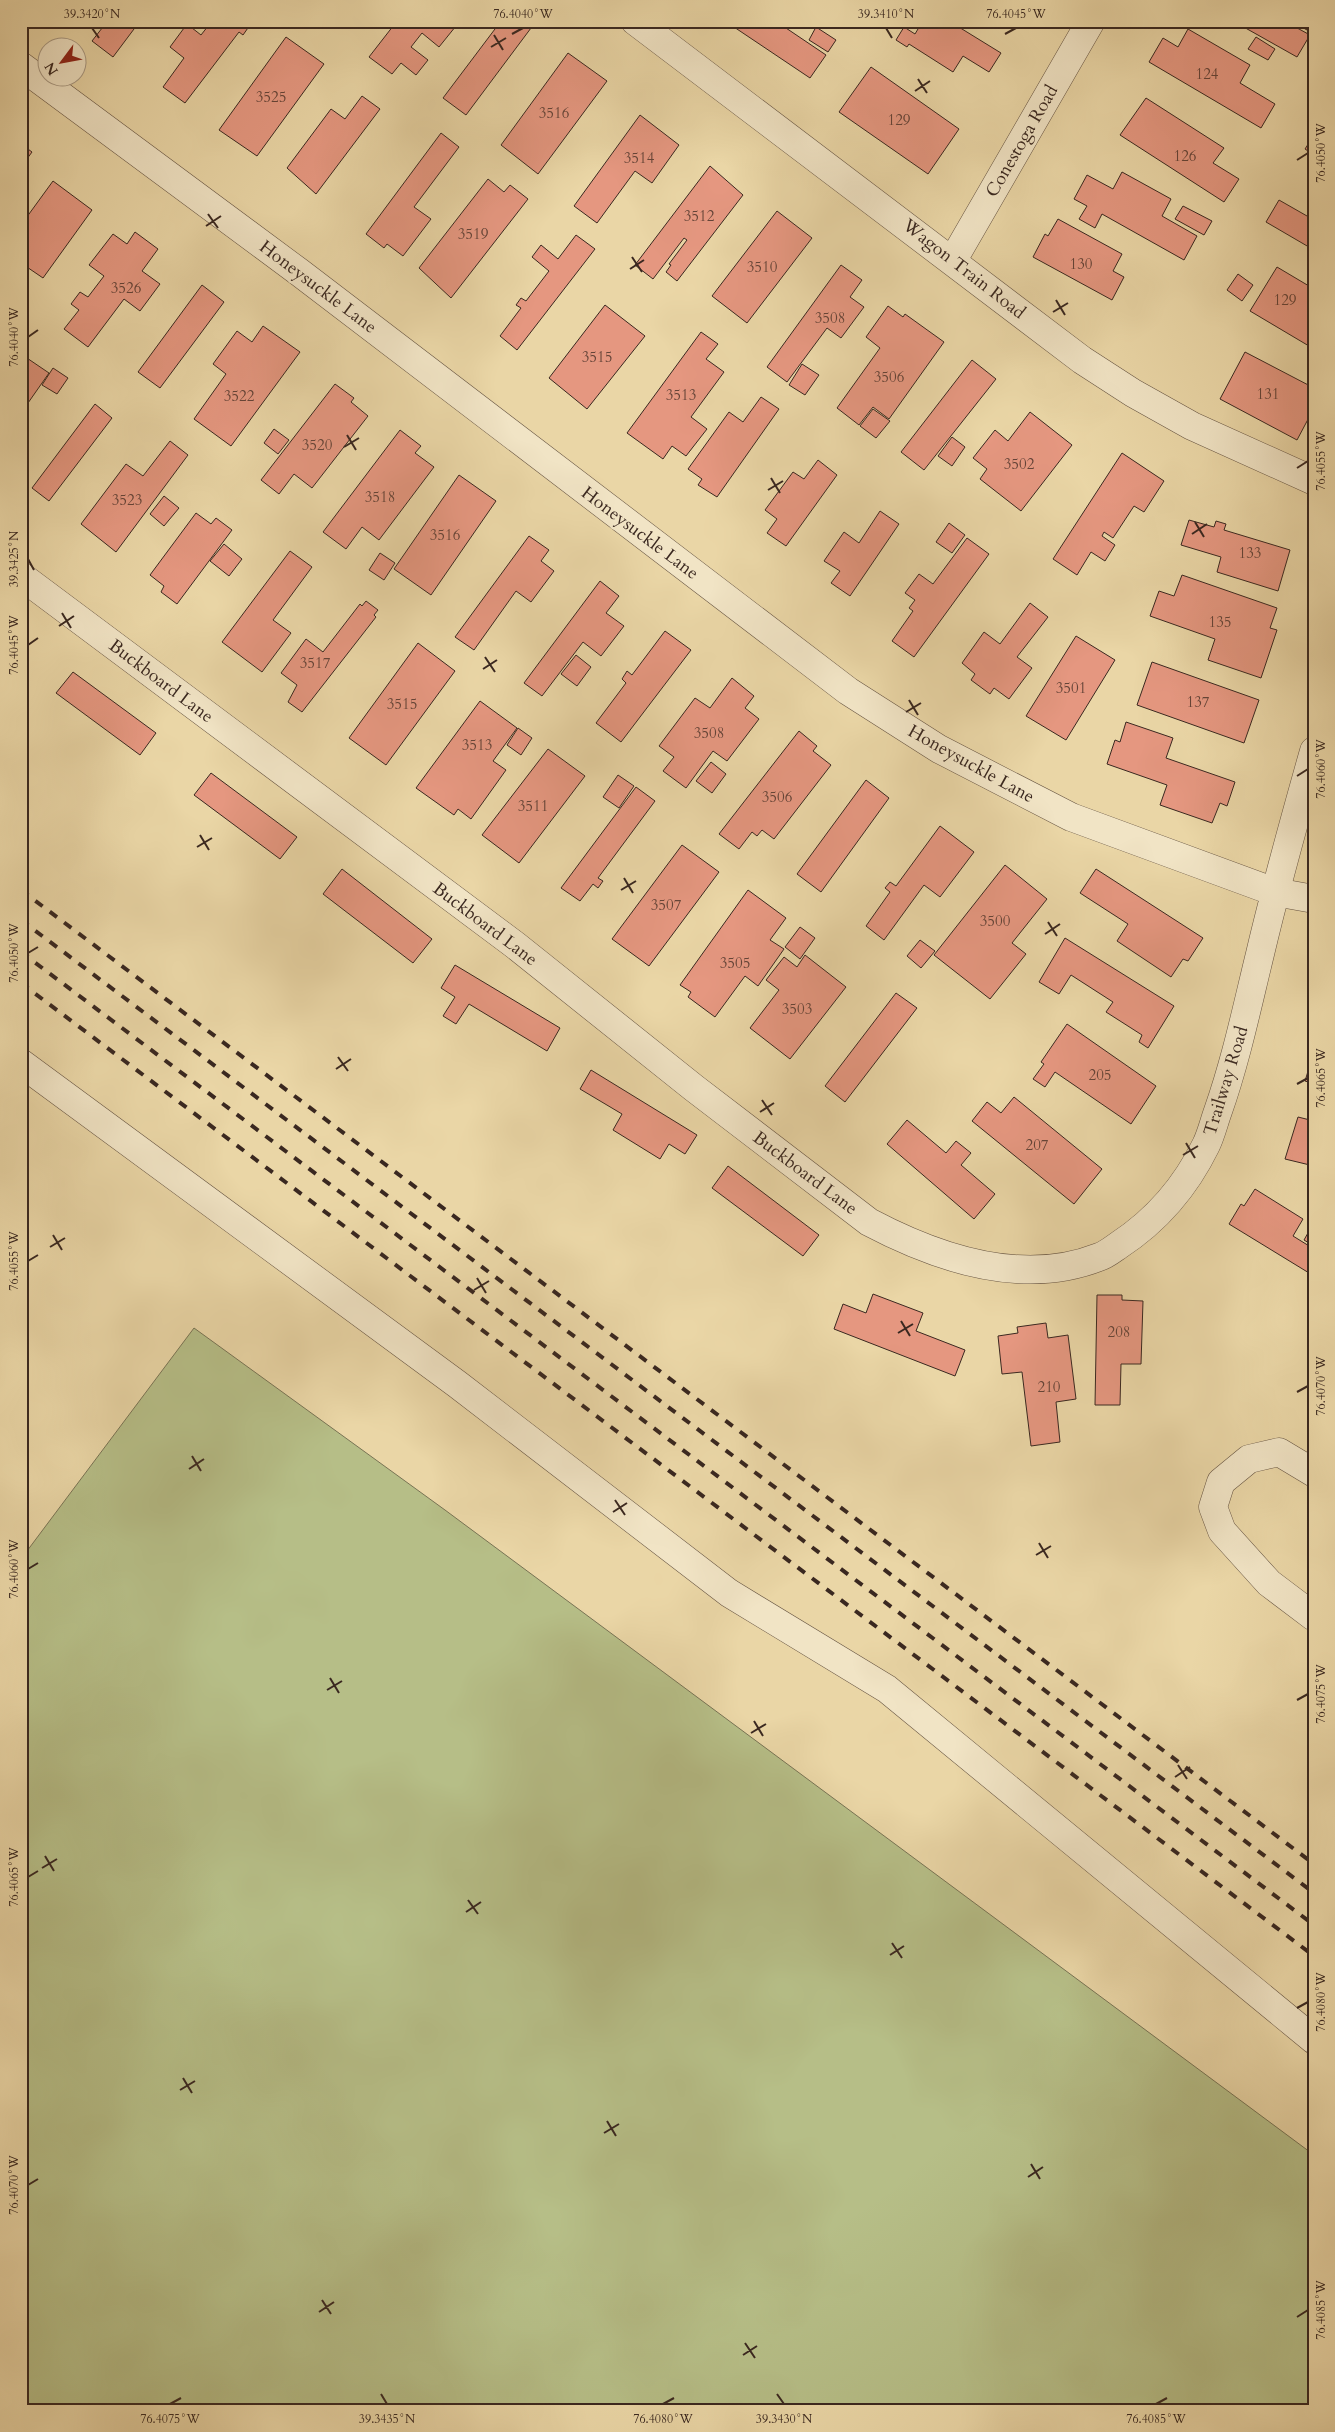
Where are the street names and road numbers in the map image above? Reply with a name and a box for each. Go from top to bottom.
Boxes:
street label: Conestoga Road [980,80,1064,202]
street label: Wagon Train Road [897,212,1031,325]
street label: Honeysuckle Lane [254,235,382,339]
street label: Honeysuckle Lane [576,481,704,585]
street label: Buckboard Lane [103,633,219,729]
street label: Honeysuckle Lane [903,719,1039,809]
street label: Buckboard Lane [427,876,543,972]
street label: Trailway Road [1197,1023,1255,1139]
street label: Buckboard Lane [747,1125,863,1221]

